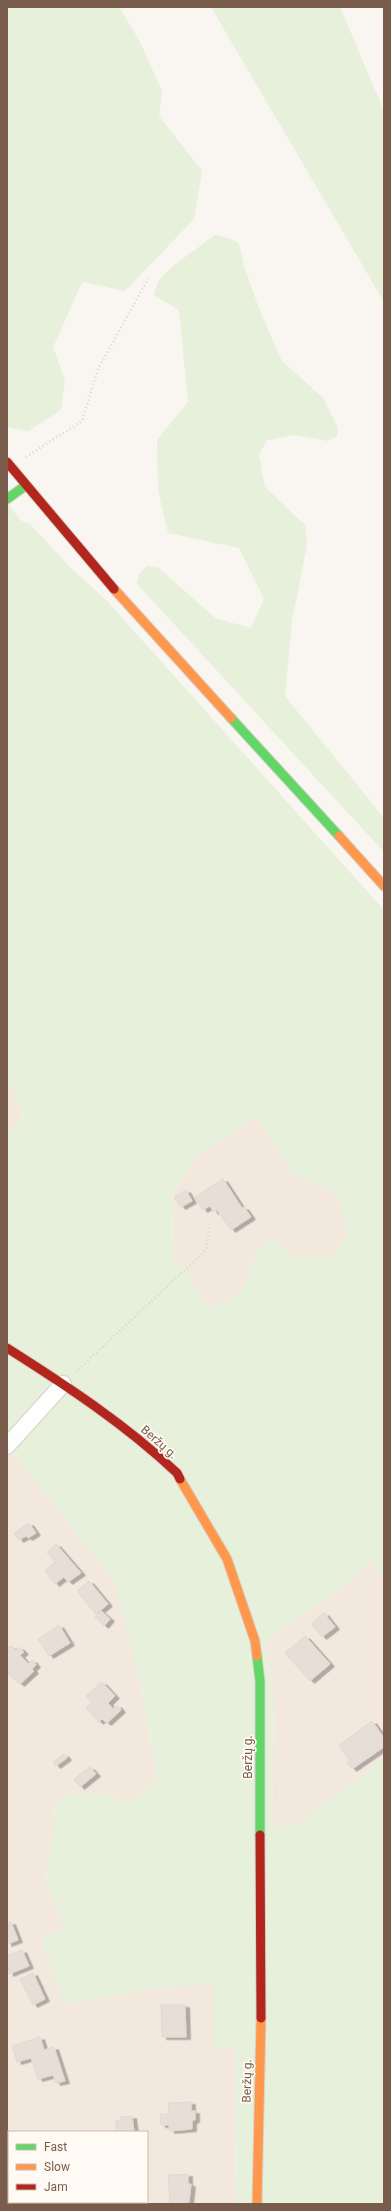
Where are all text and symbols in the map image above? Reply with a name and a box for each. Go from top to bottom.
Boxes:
street label: Beržų g. [138,1422,180,1462]
street label: Beržų g. [241,1735,255,1779]
street label: Beržų g. [240,2059,254,2103]
legend [8,2131,148,2203]
text: Fast [44,2140,67,2154]
text: Slow [44,2160,70,2174]
text: Jam [44,2180,68,2194]

